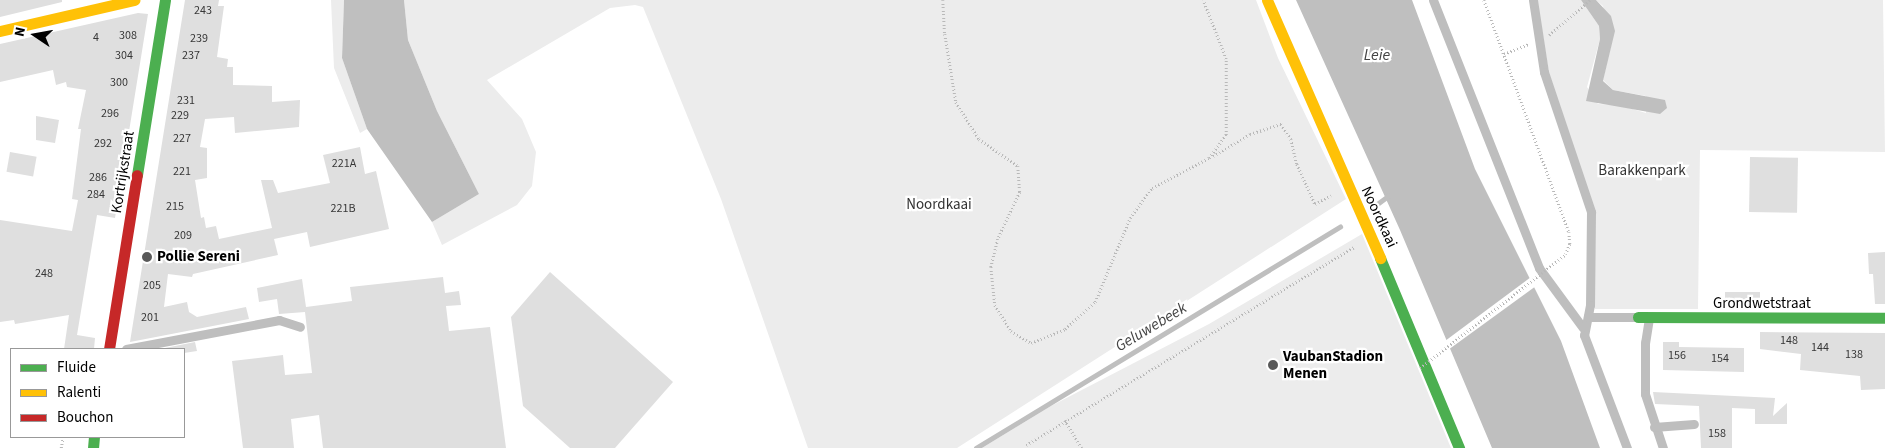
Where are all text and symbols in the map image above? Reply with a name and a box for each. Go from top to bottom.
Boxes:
house number: 243 [194,4,212,18]
north arrow [10,10,60,60]
text: N [10,25,31,39]
house number: 308 [119,29,137,43]
house number: 4 [93,31,99,45]
house number: 239 [190,32,208,46]
water label: Leie [1364,45,1390,65]
house number: 304 [115,49,133,63]
house number: 237 [182,49,200,63]
house number: 300 [110,76,128,90]
house number: 231 [177,94,195,108]
house number: 296 [101,107,119,121]
house number: 229 [171,109,189,123]
street label: Kortrijkstraat [108,130,138,214]
house number: 227 [173,132,191,146]
house number: 292 [94,137,112,151]
house number: 221A [332,157,356,171]
park label: Barakkenpark [1598,162,1686,180]
house number: 221 [173,165,191,179]
house number: 286 [89,171,107,185]
street label: Noordkaai [1357,184,1401,250]
house number: 284 [87,188,105,202]
park label: Noordkaai [906,196,972,214]
house number: 215 [166,200,184,214]
house number: 221B [331,202,355,216]
house number: 209 [174,229,192,243]
place label: Pollie Sereni [157,248,240,266]
marker: Pollie Sereni [141,251,153,263]
house number: 248 [35,267,53,281]
house number: 205 [143,279,161,293]
street label: Grondwetstraat [1713,295,1811,313]
water label: Geluwebeek [1112,298,1190,356]
house number: 201 [141,311,159,325]
house number: 148 [1780,334,1798,348]
house number: 144 [1811,341,1829,355]
place label: VaubanStadion Menen [1283,347,1383,382]
legend [10,348,185,438]
house number: 138 [1845,348,1863,362]
house number: 156 [1668,349,1686,363]
house number: 154 [1711,352,1729,366]
text: Fluide [57,357,96,378]
marker: VaubanStadion Menen [1267,359,1279,371]
text: Ralenti [57,382,101,403]
text: Bouchon [57,407,113,428]
house number: 158 [1708,427,1726,441]

